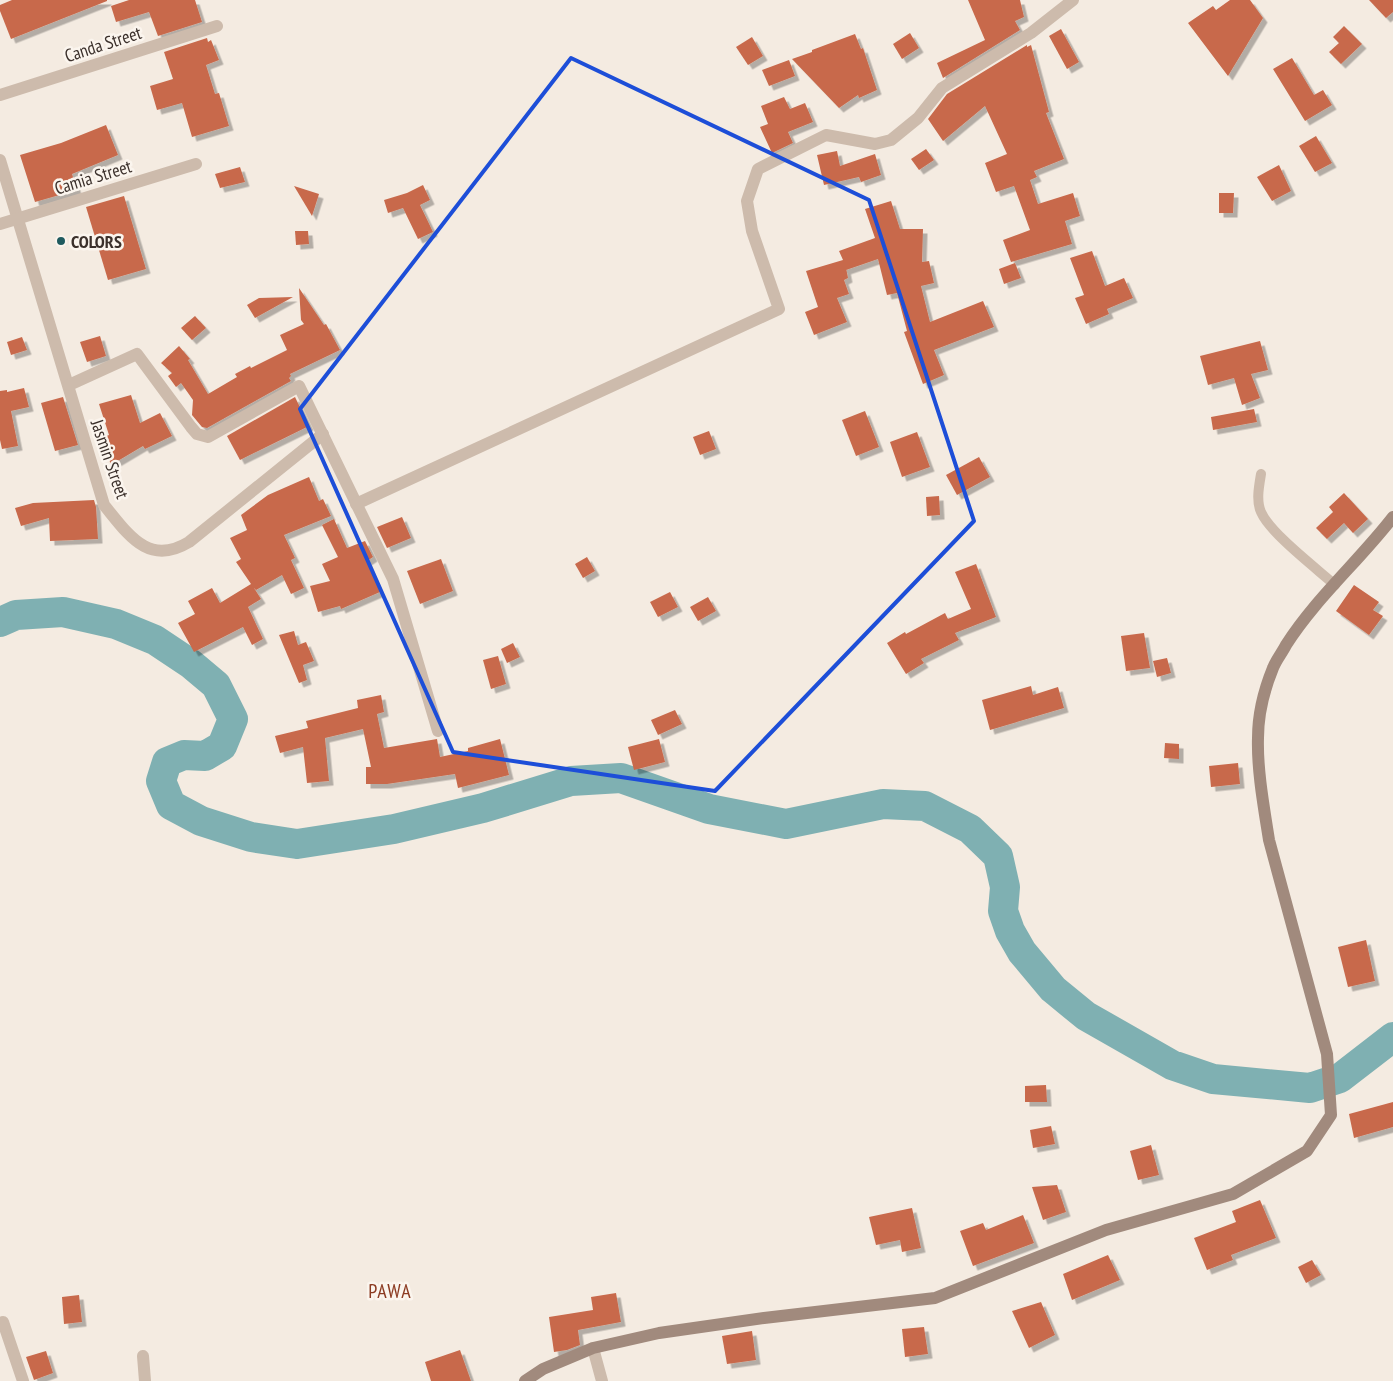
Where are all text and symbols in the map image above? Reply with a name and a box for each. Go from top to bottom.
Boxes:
street label: Canda Street [62,21,144,67]
street label: Camia Street [52,154,134,200]
place label: COLORS [71,230,122,253]
marker: COLORS [55,235,67,247]
street label: Jasmin Street [85,415,134,502]
district label: PAWA [368,1278,412,1304]

